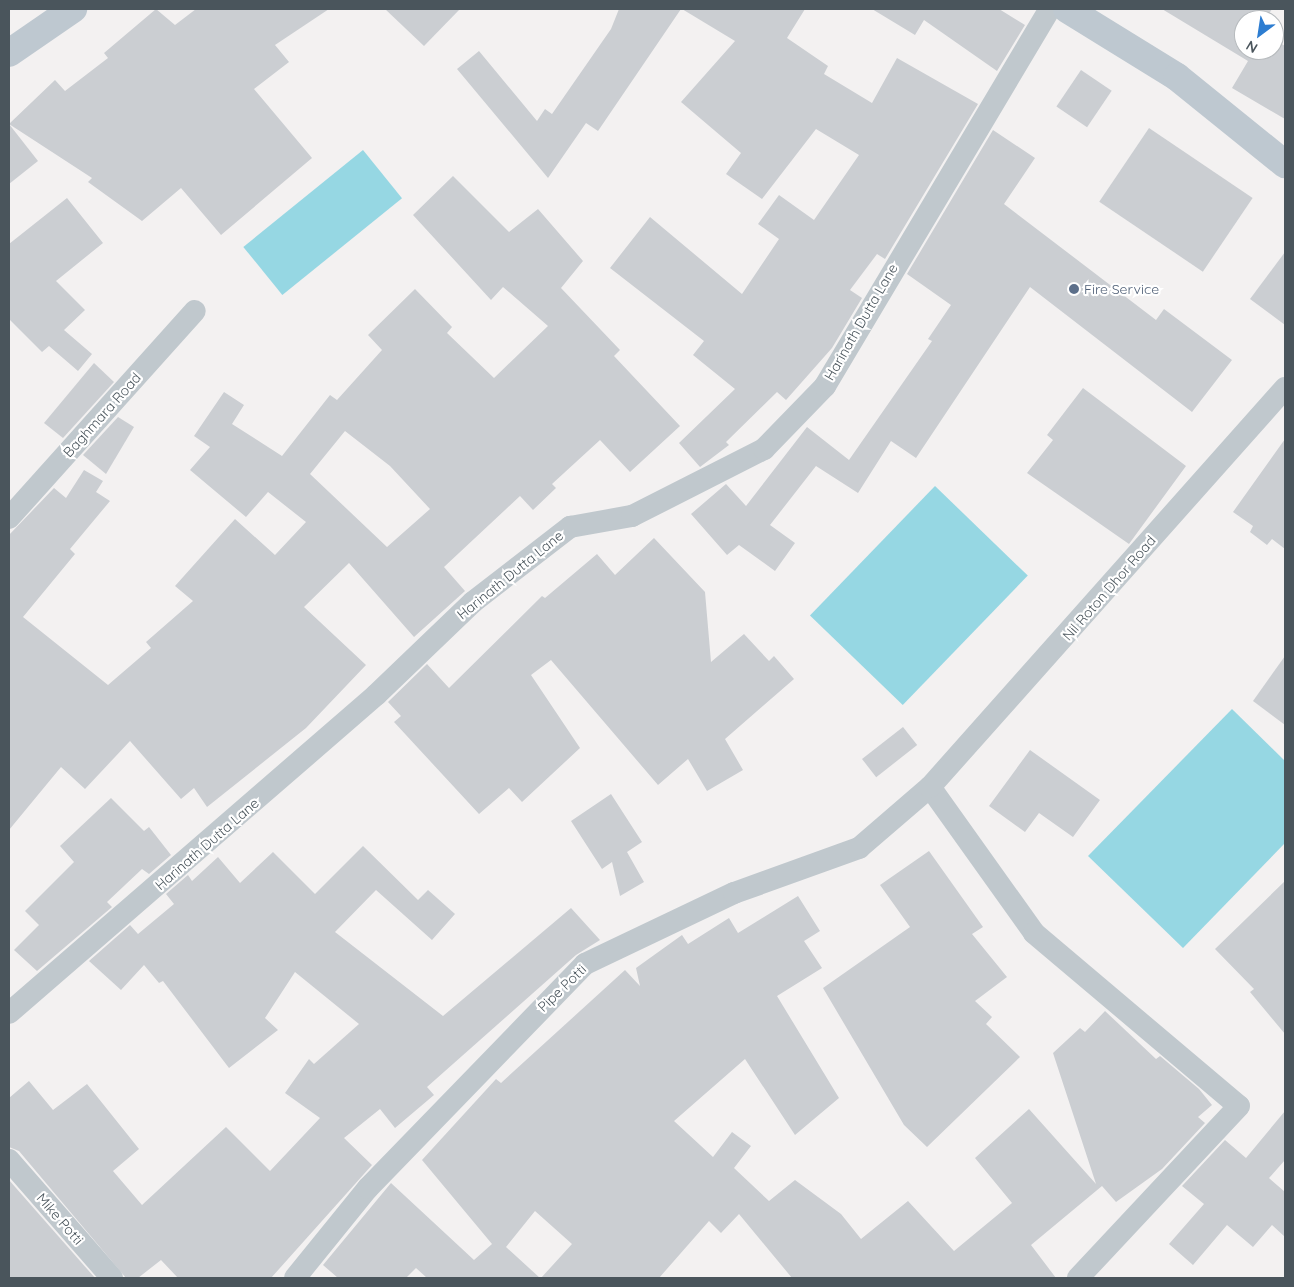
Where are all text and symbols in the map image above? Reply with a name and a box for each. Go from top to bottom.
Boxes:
north arrow [1234,10,1284,60]
text: N [1243,37,1261,57]
street label: Harinath Dutta Lane [821,261,901,383]
place label: Fire Service [1084,281,1159,297]
marker: Fire Service [1068,283,1080,295]
street label: Baghmara Road [60,369,144,461]
street label: Harinath Dutta Lane [453,527,567,623]
street label: Nil Roton Dhor Road [1059,532,1159,644]
street label: Harinath Dutta Lane [152,794,262,894]
street label: Pipe Potti [534,961,590,1015]
street label: Mike Potti [33,1190,87,1248]

